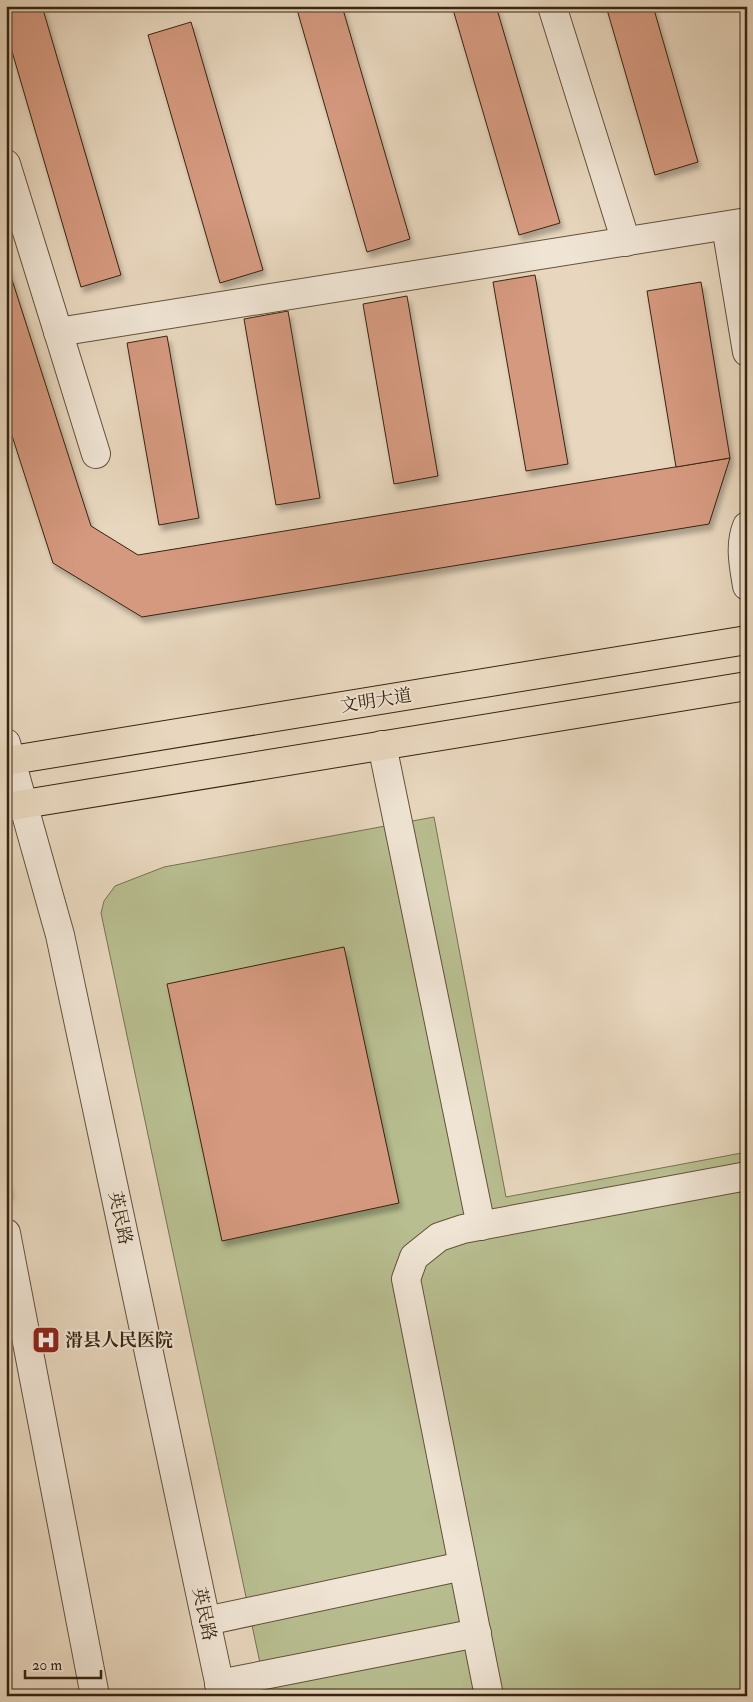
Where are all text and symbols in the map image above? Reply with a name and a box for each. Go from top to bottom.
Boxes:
street label: 文明大道 [339,684,413,718]
street label: 英民路 [103,1189,137,1247]
hospital icon: 滑县人民医院 [31,1325,61,1355]
place label: 滑县人民医院 [65,1329,173,1352]
street label: 英民路 [187,1585,221,1643]
scale bar [25,1647,101,1679]
text: 20 m [32,1656,62,1675]

